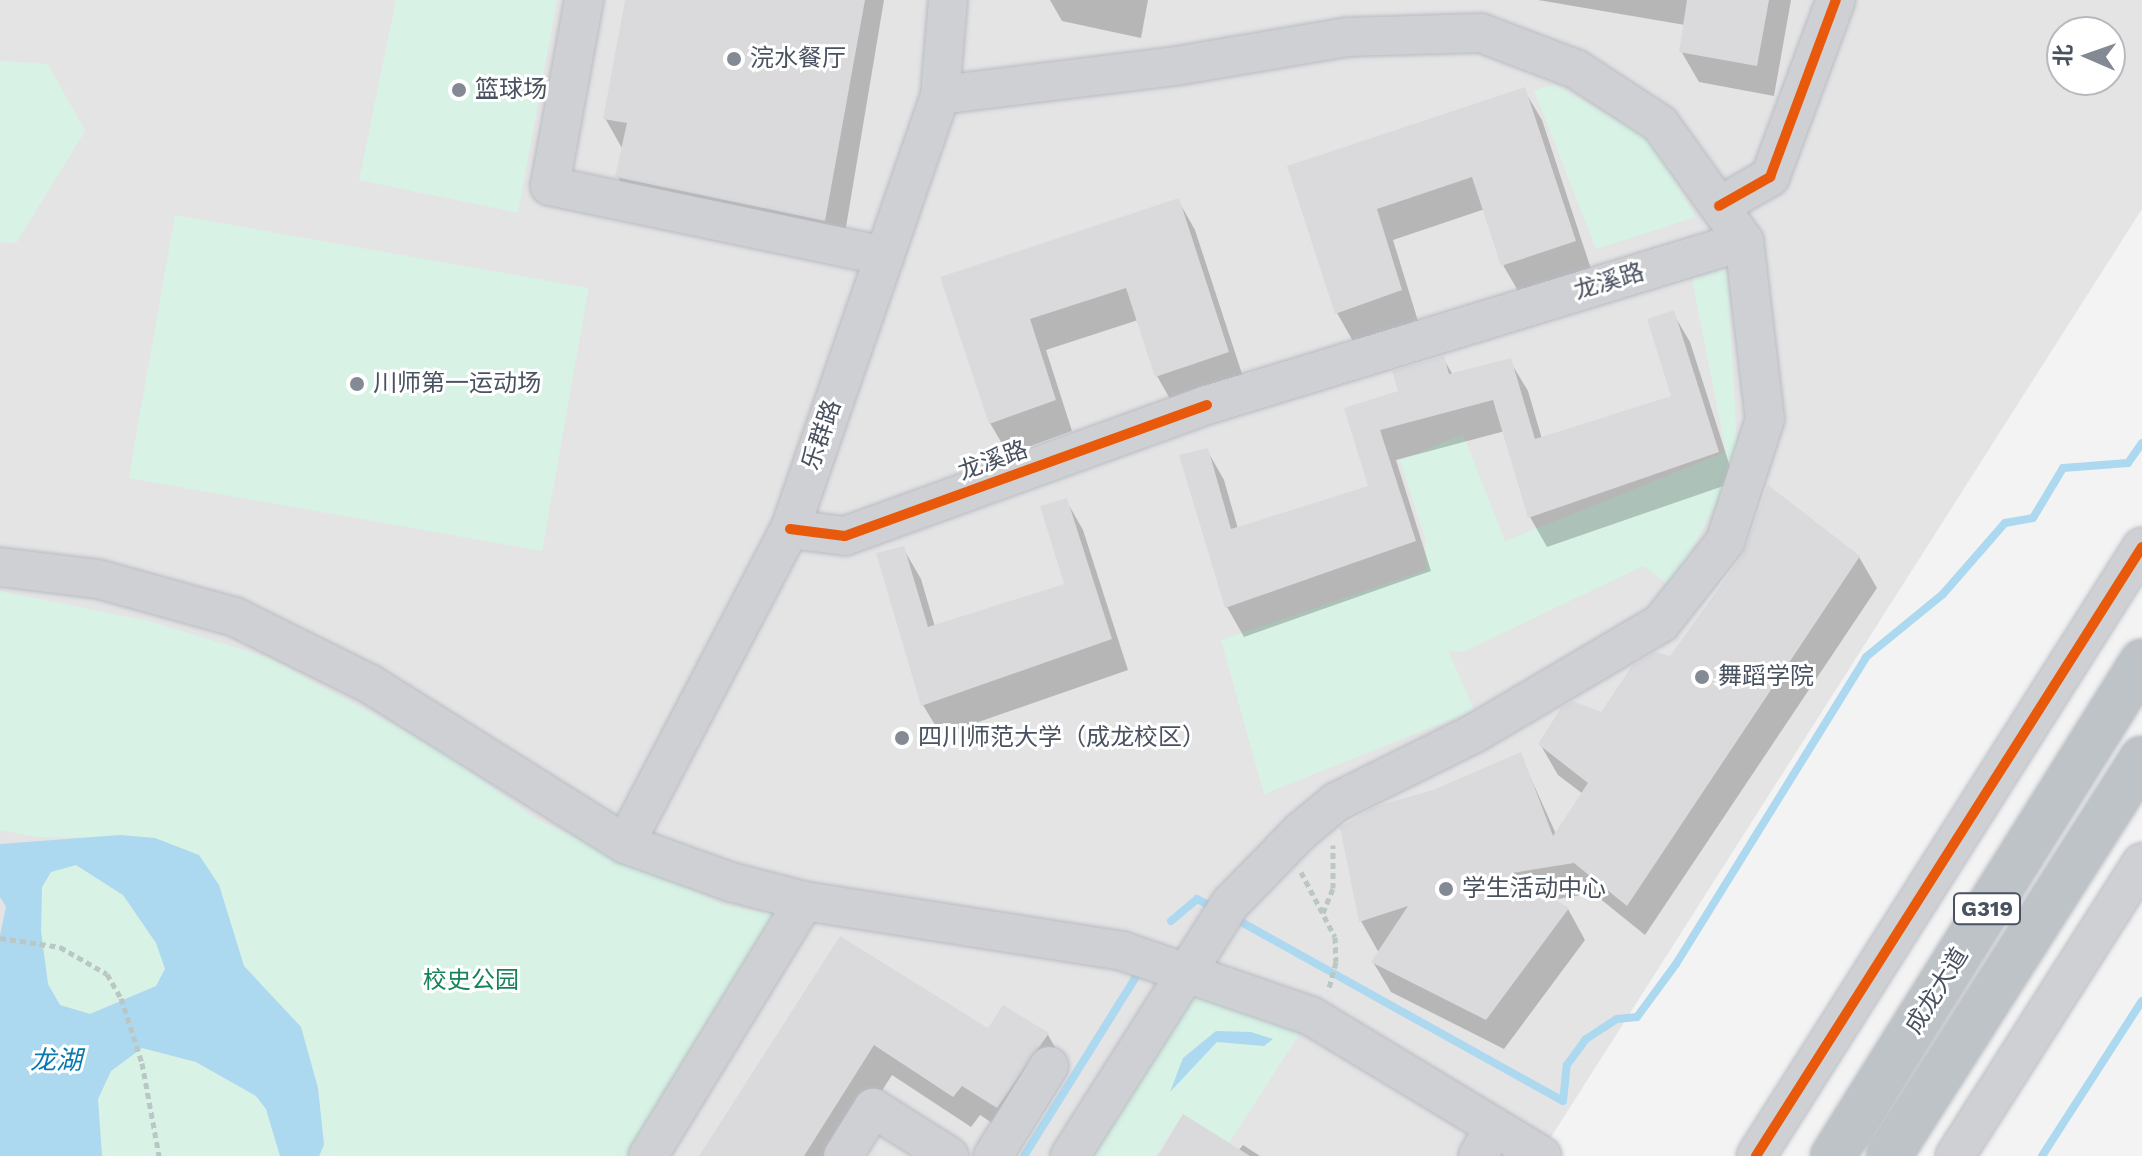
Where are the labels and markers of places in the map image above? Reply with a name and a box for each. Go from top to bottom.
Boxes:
place label: 浣水餐厅 [750,45,846,73]
marker: 浣水餐厅 [725,50,743,68]
place label: 篮球场 [475,76,547,104]
marker: 篮球场 [450,81,468,99]
place label: 川师第一运动场 [373,370,541,398]
marker: 川师第一运动场 [348,375,366,393]
place label: 舞蹈学院 [1718,663,1814,691]
marker: 舞蹈学院 [1693,668,1711,686]
place label: 四川师范大学（成龙校区） [918,724,1206,752]
marker: 四川师范大学（成龙校区） [893,729,911,747]
place label: 学生活动中心 [1462,875,1606,903]
marker: 学生活动中心 [1437,880,1455,898]

